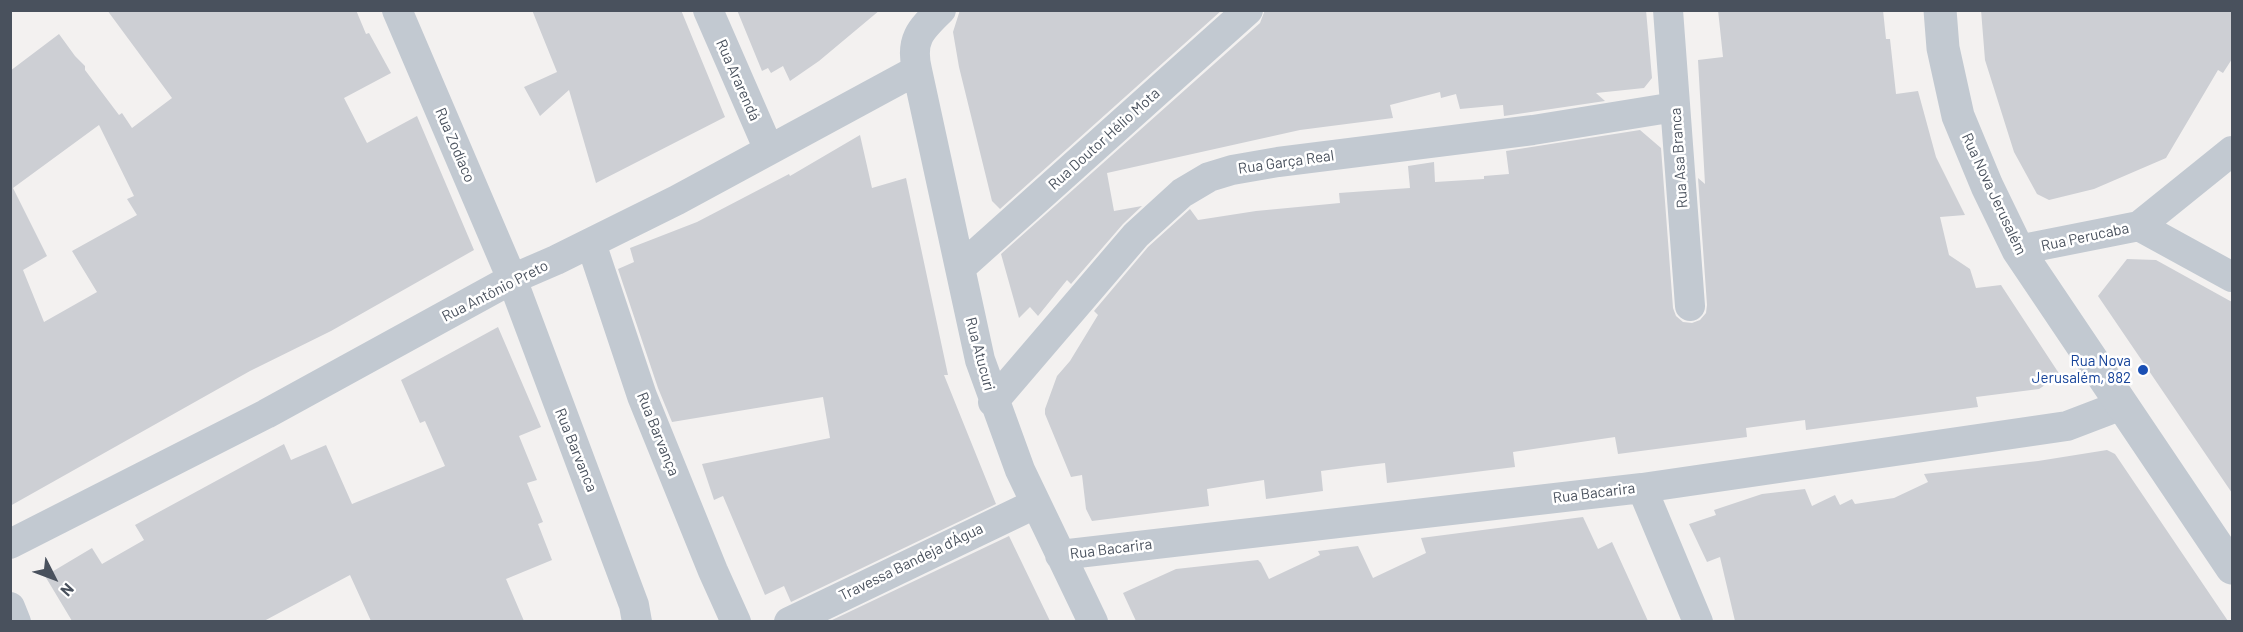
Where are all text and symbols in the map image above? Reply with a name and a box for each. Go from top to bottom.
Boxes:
street label: Rua Ararendá [712,36,764,124]
street label: Rua Doutor Hélio Mota [1045,84,1163,194]
street label: Rua Zodíaco [431,105,479,185]
street label: Rua Asa Branca [1667,107,1691,209]
street label: Rua Nova Jerusalém [1958,130,2030,258]
street label: Rua Garça Real [1237,146,1335,178]
street label: Rua Perucaba [2039,219,2131,255]
street label: Rua Antônio Preto [439,256,551,326]
street label: Rua Atucuri [962,315,998,393]
place label: Rua Nova Jerusalém, 882 [2032,352,2131,387]
marker: Rua Nova Jerusalém, 882 [2136,363,2150,377]
street label: Rua Barvança [633,389,683,479]
street label: Rua Barvanca [551,405,601,495]
street label: Rua Bacarira [1552,479,1636,507]
street label: Travessa Bandeja d'Água [836,519,986,605]
street label: Rua Bacarira [1069,535,1153,563]
north arrow [24,548,84,608]
text: N [57,580,78,601]

